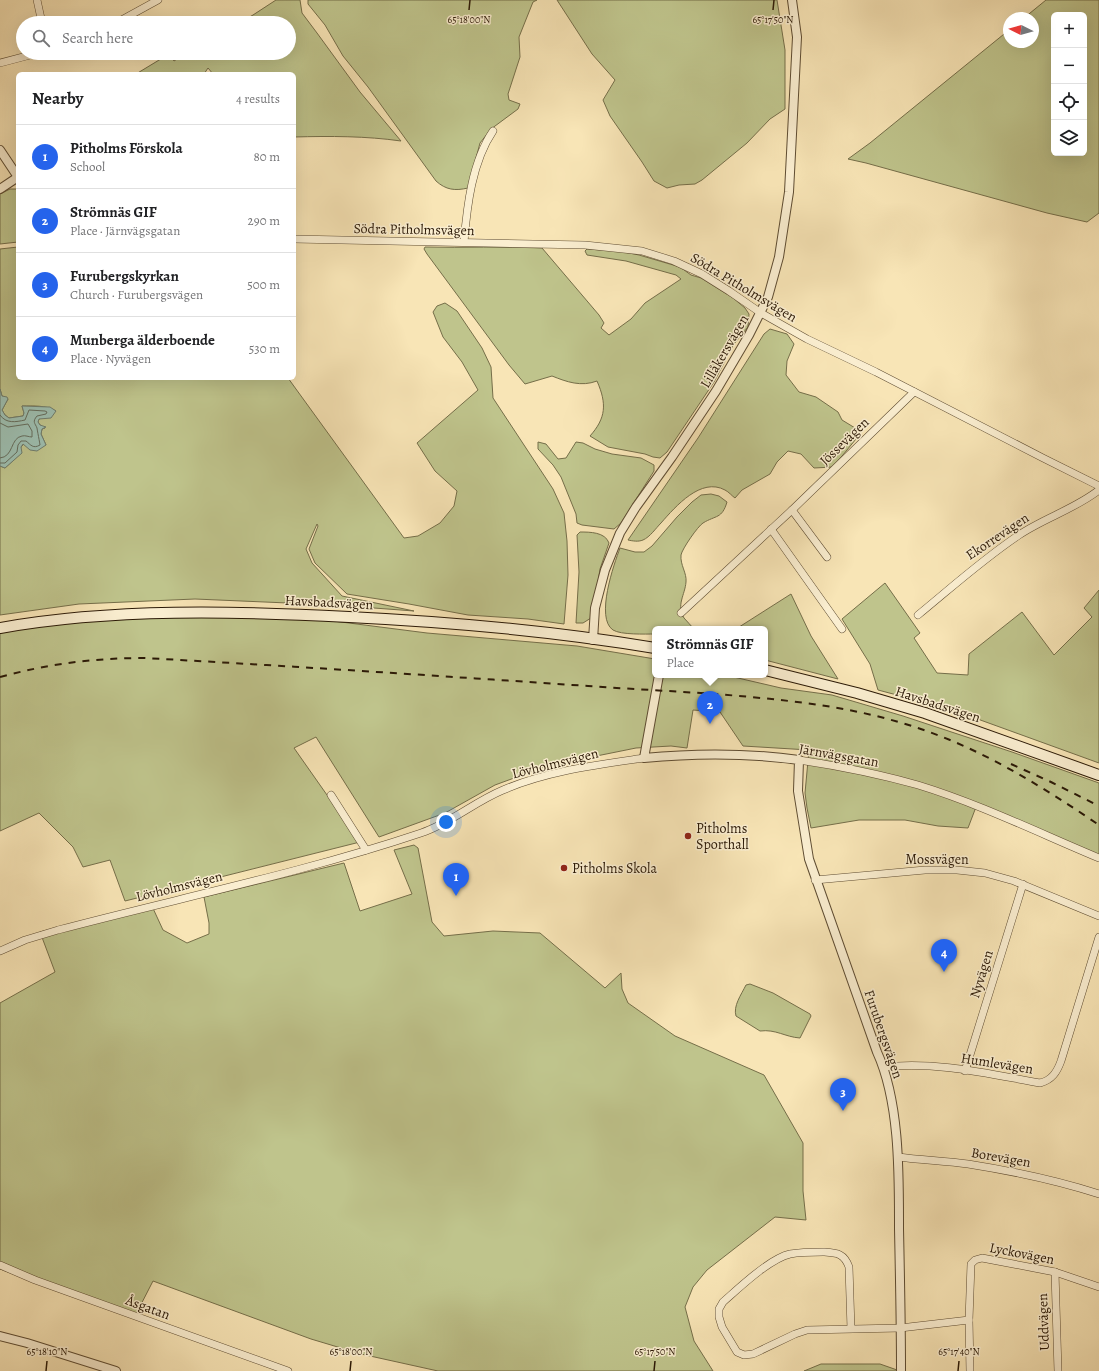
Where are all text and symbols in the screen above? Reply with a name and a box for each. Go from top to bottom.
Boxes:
north arrow [1003,12,1039,48]
map controls [1051,12,1087,156]
button: + [1051,12,1087,48]
text: 65°18'00"N [448,13,490,26]
text: 65°17'50"N [752,13,794,26]
search box [16,16,296,60]
icon: search [30,27,52,49]
text: Search here [62,28,133,48]
button: − [1051,48,1087,84]
button: locate [1051,84,1087,120]
text: Nearby [32,87,83,110]
text: 4 results [236,90,280,107]
button: layers [1051,120,1087,156]
text: Pitholms Förskola [70,138,183,158]
text: 1 [43,148,47,165]
text: 80 m [253,148,280,165]
text: School [70,158,105,175]
text: Strömnäs GIF [70,202,157,222]
text: 2 [42,212,48,229]
text: 290 m [248,212,280,229]
street label: Södra Pitholmsvägen [353,219,475,240]
text: Place · Järnvägsgatan [70,222,180,239]
street label: Södra Pitholmsvägen [687,248,801,327]
text: Furubergskyrkan [70,266,179,286]
text: 3 [42,276,48,293]
text: 500 m [247,276,280,293]
text: Church · Furubergsvägen [70,286,203,303]
street label: Lillåkersvägen [696,311,753,391]
text: Munberga älderboende [70,330,215,350]
text: 4 [42,340,48,357]
text: 530 m [249,340,280,357]
text: Place · Nyvägen [70,350,151,367]
street label: Jössevägen [815,413,873,470]
street label: Ekorrevägen [962,508,1033,564]
street label: Havsbadsvägen [284,591,374,614]
popup [652,626,768,678]
text: Strömnäs GIF [667,634,753,654]
text: Place [667,654,694,671]
street label: Havsbadsvägen [893,682,983,727]
pin: 2 [697,691,723,724]
street label: Järnvägsgatan [797,739,881,772]
street label: Lövholmsvägen [510,743,601,783]
your location [436,812,456,832]
place label: Pitholms Sporthall [696,819,749,854]
marker: Pitholms Sporthall [683,831,693,841]
street label: Mossvägen [905,850,969,869]
place label: Pitholms Skola [572,859,657,878]
pin: 1 [443,863,469,896]
marker: Pitholms Skola [559,863,569,873]
street label: Lövholmsvägen [134,866,225,906]
pin: 4 [931,939,957,972]
street label: Nyvägen [965,947,998,1001]
street label: Furubergsvägen [859,987,908,1081]
street label: Humlevägen [959,1048,1035,1079]
pin: 3 [830,1078,856,1111]
street label: Borevägen [970,1143,1033,1172]
street label: Lyckovägen [988,1238,1056,1269]
street label: Åsgatan [122,1290,173,1324]
street label: Uddvägen [1033,1293,1054,1351]
text: 65°18'10"N [27,1345,67,1358]
text: 65°18'00"N [330,1345,372,1358]
text: 65°17'50"N [634,1345,676,1358]
text: 65°17'40"N [938,1345,980,1358]

